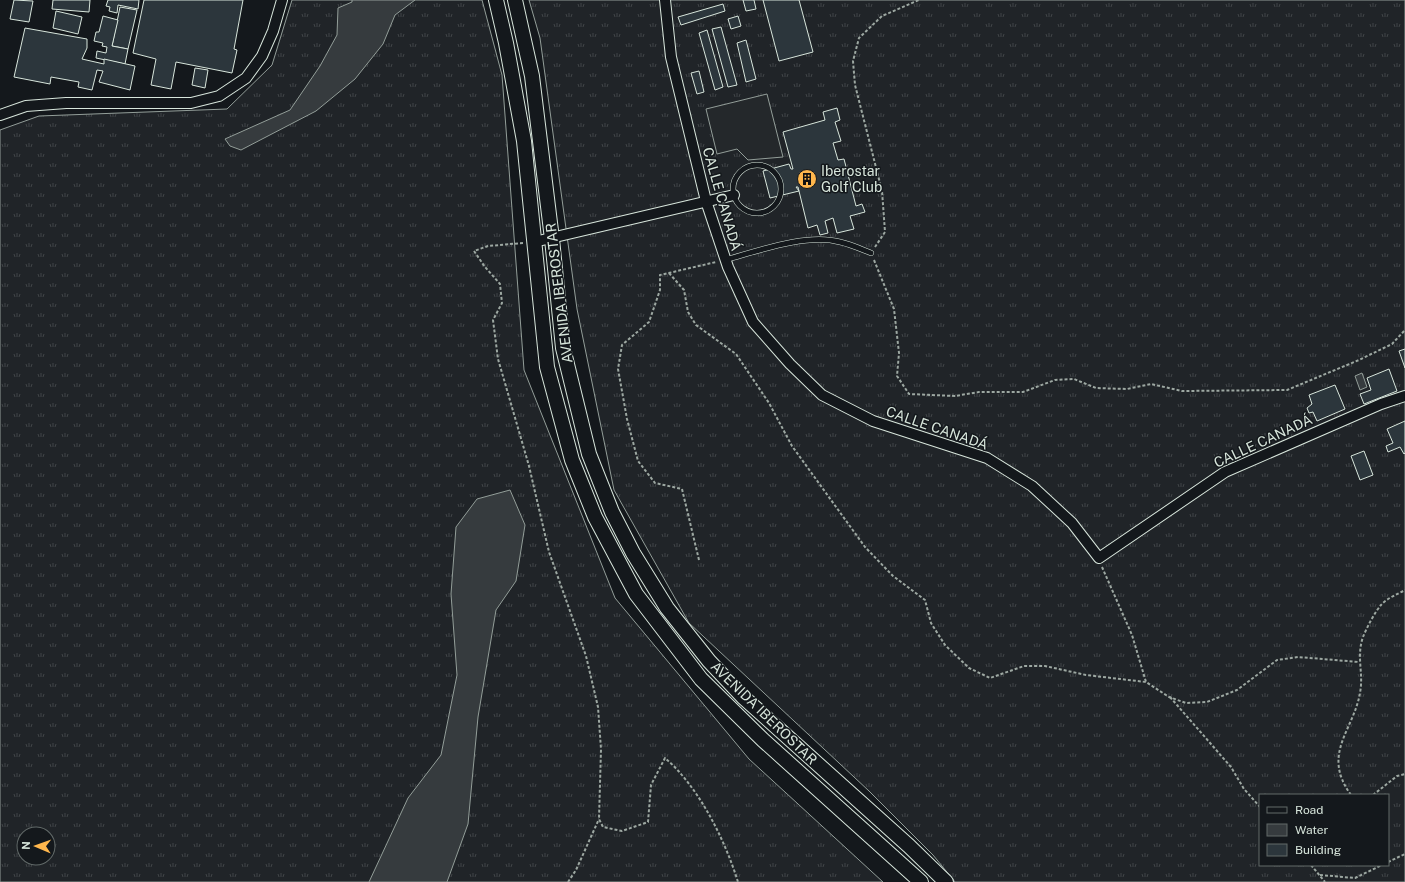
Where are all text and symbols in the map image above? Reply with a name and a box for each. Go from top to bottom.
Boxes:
street label: CALLE CANADÁ [700,145,745,253]
place label: Iberostar Golf Club [821,163,882,195]
building icon: Iberostar Golf Club [796,168,818,190]
street label: AVENIDA IBEROSTAR [542,222,576,364]
street label: CALLE CANADÁ [884,402,990,453]
street label: CALLE CANADÁ [1211,410,1315,471]
street label: AVENIDA IBEROSTAR [708,658,820,768]
legend [1259,794,1389,866]
text: Road [1295,803,1323,817]
text: Water [1295,823,1329,837]
north arrow [16,826,56,866]
text: N [20,841,32,850]
text: Building [1295,843,1341,857]

